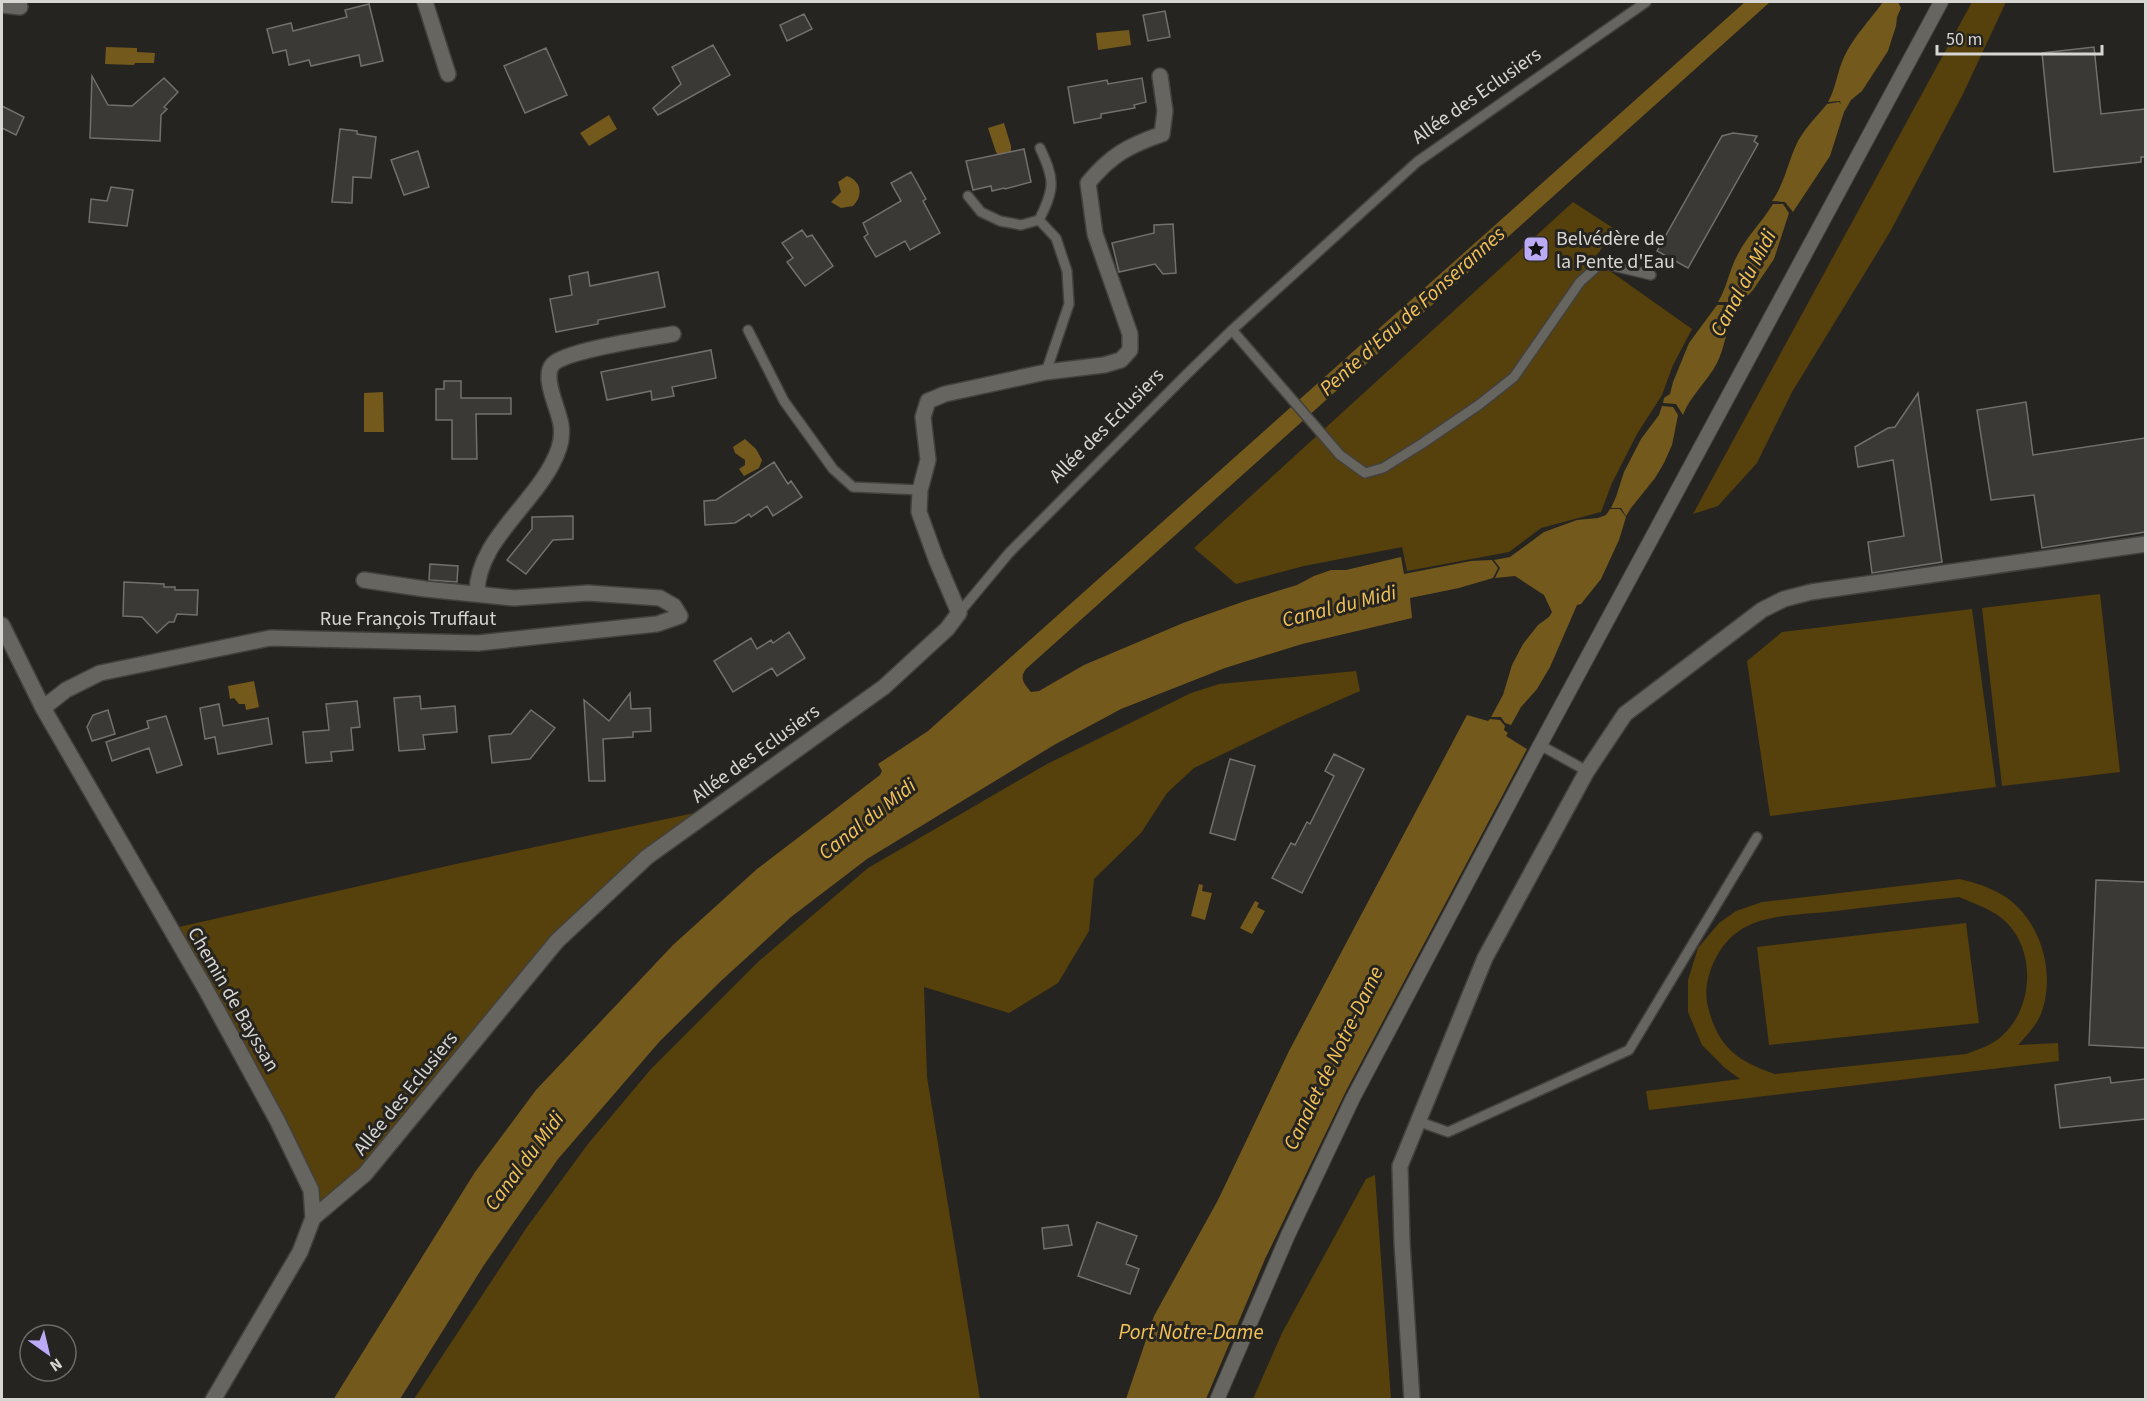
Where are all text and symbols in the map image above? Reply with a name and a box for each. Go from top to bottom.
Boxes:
scale bar [1937,18,2102,56]
text: 50 m [1946,27,1982,52]
street label: Allée des Eclusiers [1406,41,1547,151]
water label: Pente d'Eau de Fonserannes [1312,219,1512,403]
water label: Canal du Midi [1702,223,1784,342]
place label: Belvédère de la Pente d'Eau [1556,225,1675,276]
place icon: Belvédère de la Pente d'Eau [1521,234,1551,264]
street label: Allée des Eclusiers [1043,362,1170,489]
water label: Canal du Midi [1279,577,1400,635]
street label: Rue François Truffaut [320,605,496,633]
street label: Allée des Eclusiers [686,698,825,810]
water label: Canal du Midi [812,771,923,867]
street label: Chemin de Bayssan [180,922,286,1077]
water label: Canalet de Notre-Dame [1275,961,1391,1155]
street label: Allée des Eclusiers [347,1026,465,1162]
water label: Canal du Midi [477,1104,572,1217]
water label: Port Notre-Dame [1119,1317,1263,1347]
north arrow [18,1323,78,1383]
text: N [45,1353,66,1377]

